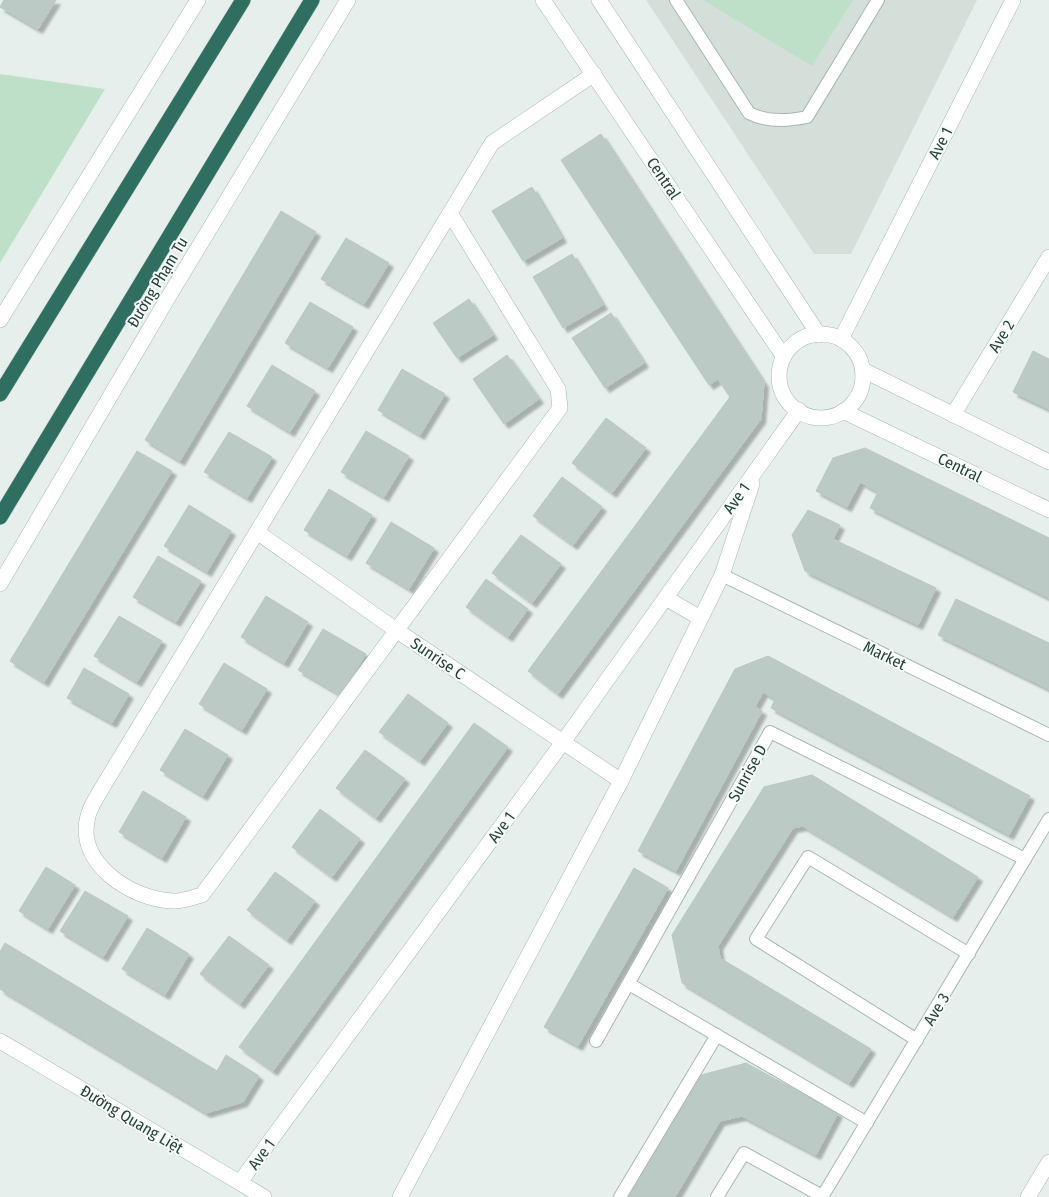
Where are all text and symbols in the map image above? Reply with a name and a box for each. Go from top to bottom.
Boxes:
street label: Ave 1 [924,124,956,162]
street label: Central [643,154,684,203]
street label: Đường Phạm Tu [123,234,192,331]
street label: Ave 2 [984,317,1018,356]
street label: Central [935,449,985,486]
street label: Ave 1 [719,479,754,517]
street label: Sunrise C [407,633,468,683]
street label: Market [860,637,910,674]
street label: Sunrise D [724,741,771,805]
street label: Ave 1 [484,808,519,846]
street label: Ave 3 [919,990,953,1029]
street label: Đường Quang Liệt [77,1081,187,1158]
street label: Ave 1 [244,1135,279,1173]

